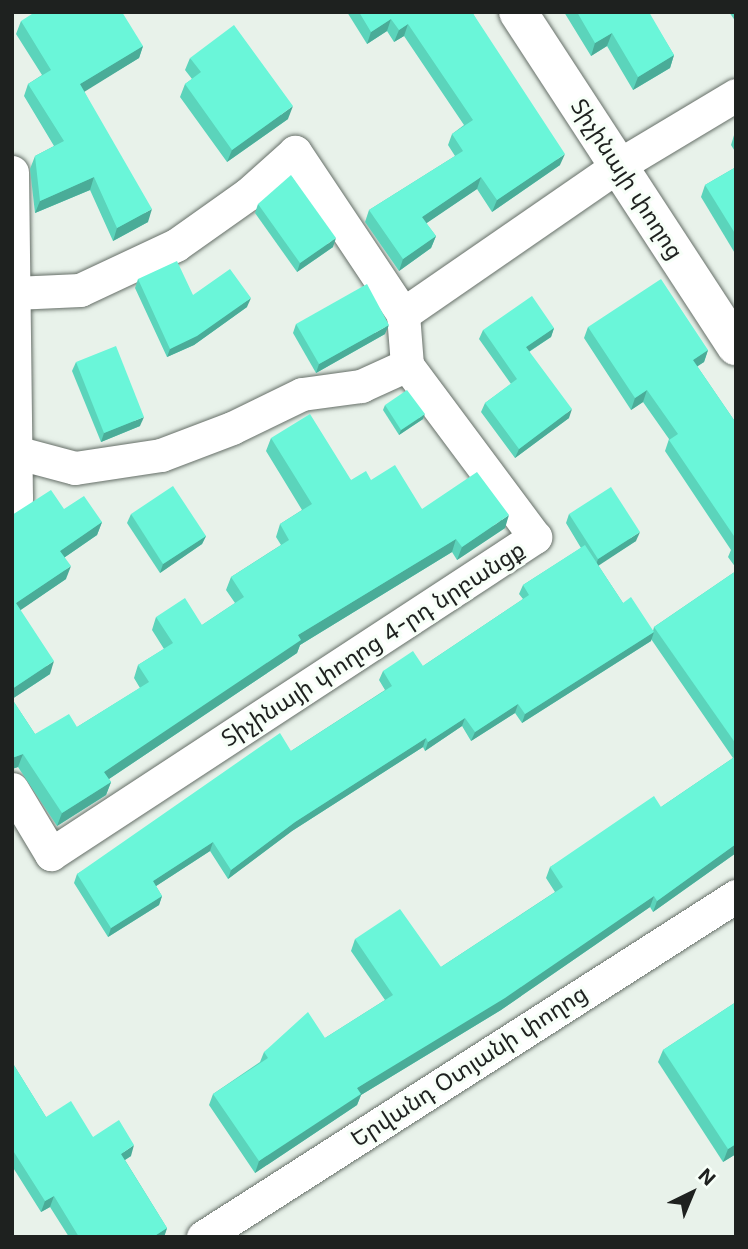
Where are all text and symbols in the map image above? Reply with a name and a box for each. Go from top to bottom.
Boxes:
street label: Տիչինայի փողոց [565,94,689,264]
street label: Տիչինայի փողոց 4-րդ նրբանցք [216,535,530,753]
street label: Երվանդ Օտյանի փողոց [346,979,592,1153]
north arrow [657,1158,727,1228]
text: N [694,1164,720,1191]

